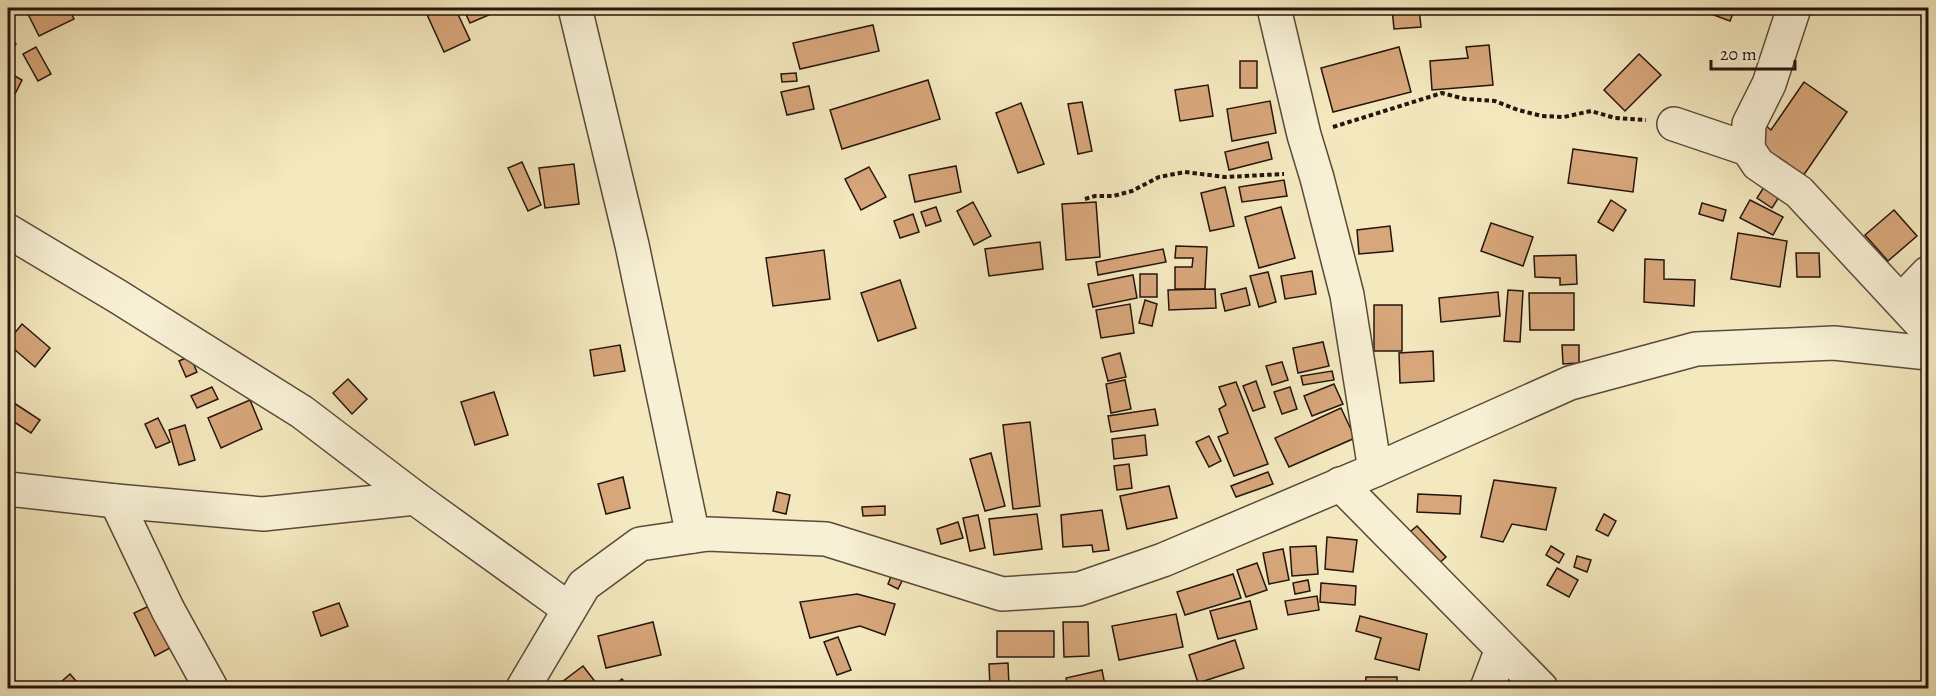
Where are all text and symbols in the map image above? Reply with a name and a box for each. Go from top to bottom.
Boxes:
scale bar [1711,33,1795,71]
text: 20 m [1720,42,1757,66]

